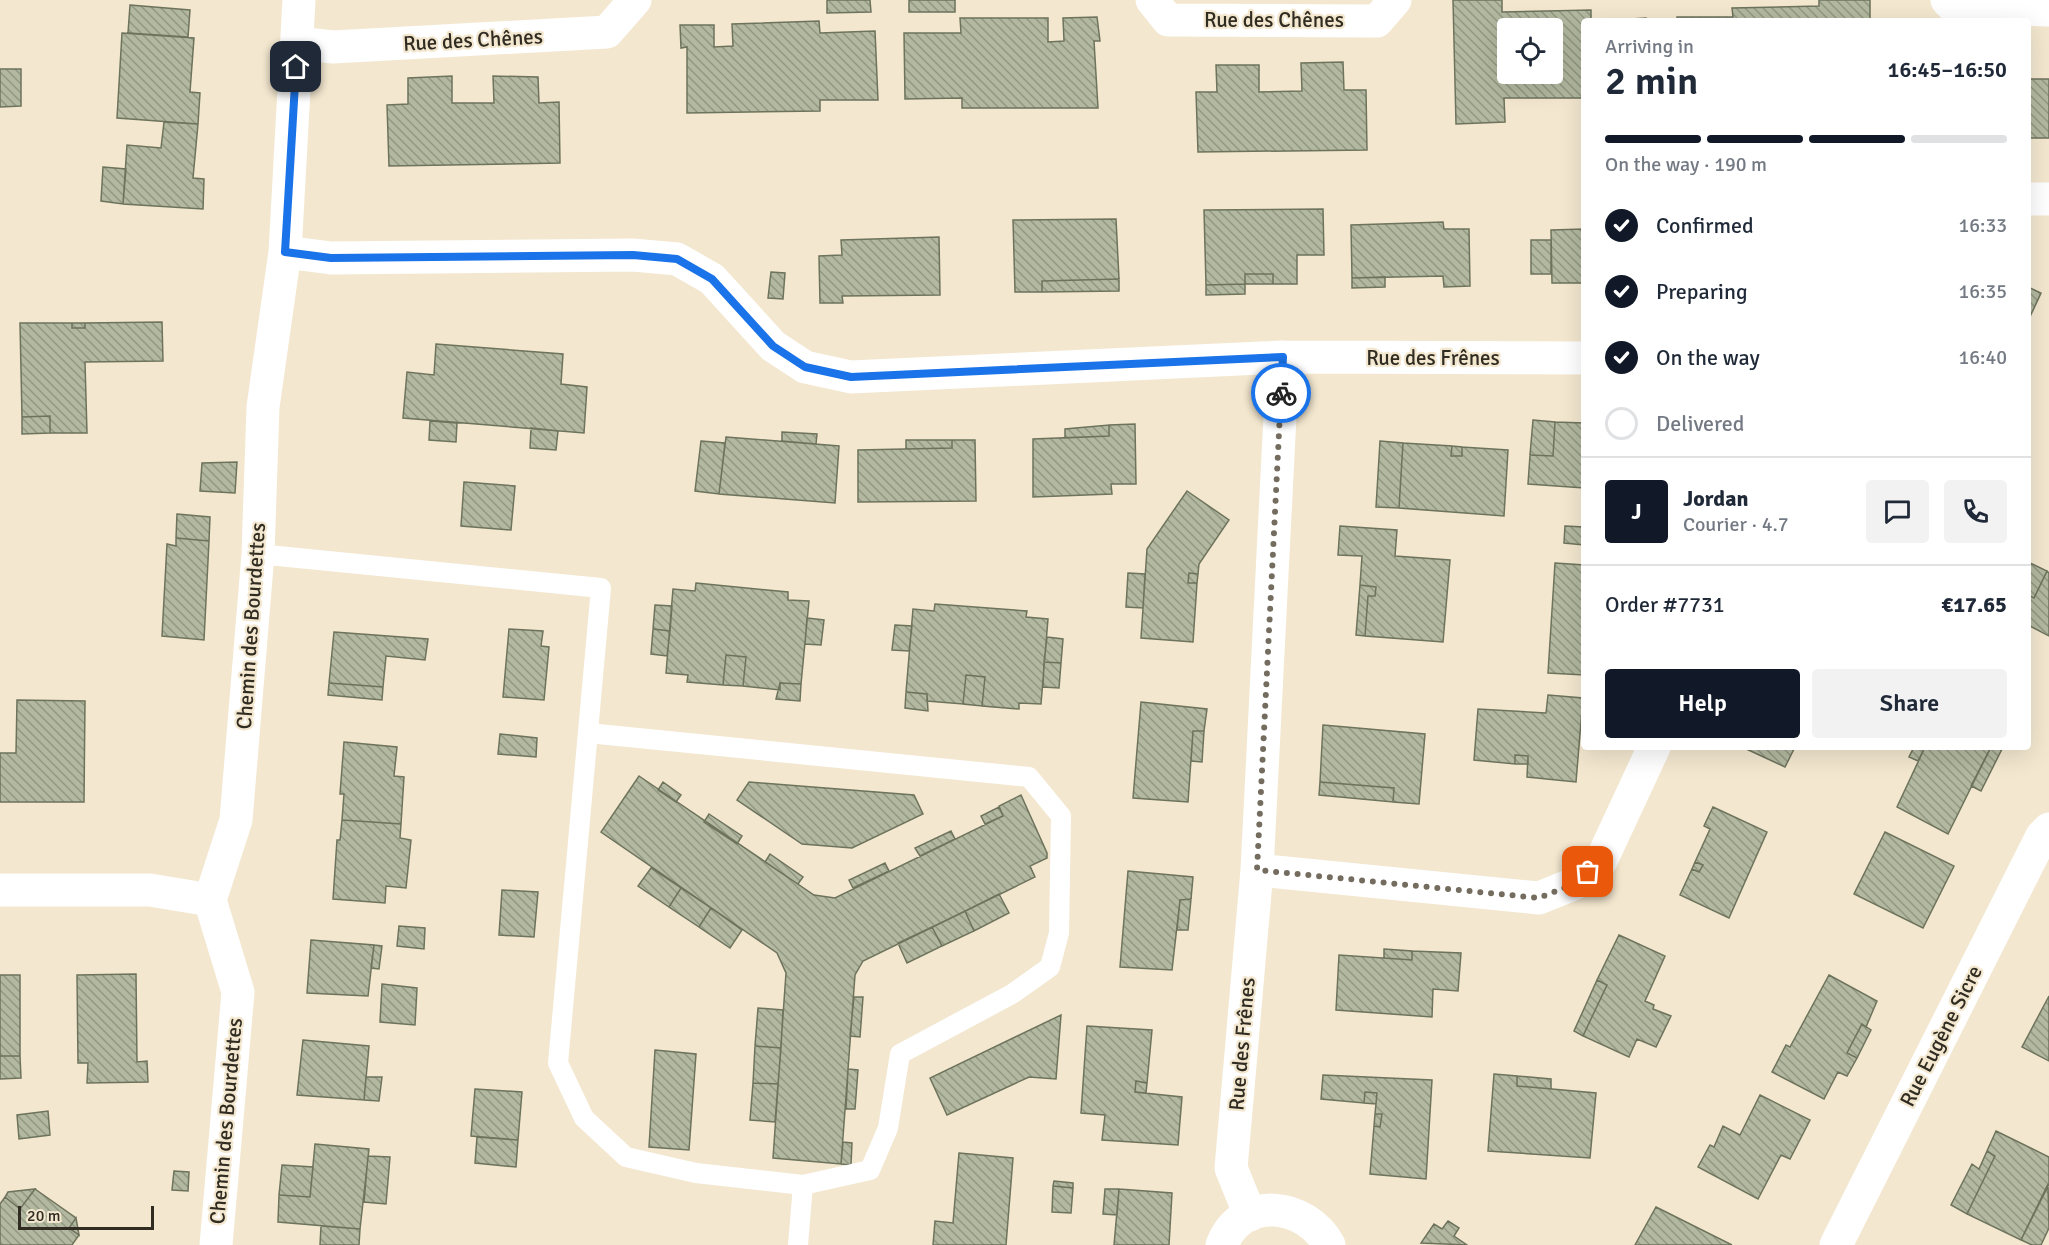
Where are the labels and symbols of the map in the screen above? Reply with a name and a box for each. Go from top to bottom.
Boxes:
street label: Rue des Chênes [1204,7,1344,33]
street label: Rue des Chênes [402,23,544,57]
pin [270,41,321,92]
street label: Rue des Frênes [1366,345,1500,371]
courier [1251,363,1311,423]
street label: Chemin des Bourdettes [231,522,271,730]
pin [1562,846,1613,897]
street label: Rue Eugène Sicre [1894,961,1988,1111]
street label: Rue des Frênes [1223,976,1261,1112]
street label: Chemin des Bourdettes [204,1017,248,1225]
scale bar [18,1203,154,1230]

